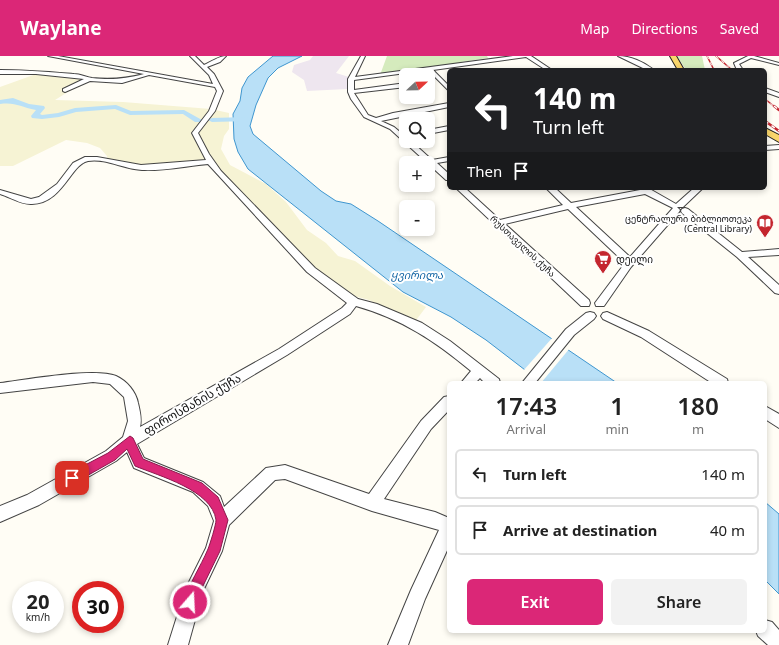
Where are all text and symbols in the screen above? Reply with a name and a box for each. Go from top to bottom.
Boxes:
text: Waylane [20,15,102,41]
text: Map [580,19,609,38]
text: Directions [631,19,698,38]
text: Saved [720,19,759,38]
north arrow [399,68,435,104]
map controls [399,68,435,236]
text: 140 m [533,79,616,117]
icon: left [467,84,519,136]
button: search [399,112,435,148]
text: Turn left [533,115,604,139]
button: + [399,156,435,192]
icon: arrive [510,160,532,182]
text: Then [467,161,502,181]
button: − [399,200,435,236]
street label: რუსთაველის ქუჩა [488,212,559,280]
place label: ცენტრალური ბიბლიოთეკა (Central Library) [625,212,752,235]
library icon: ცენტრალური ბიბლიოთეკა (Central Library) [755,213,775,238]
supermarket icon: დეილი [593,249,613,274]
place label: დეილი [616,252,653,266]
water label: ყვირილა [391,267,444,282]
street label: ფიროსმანის ქუჩა [140,369,244,439]
text: 17:43 [495,389,557,422]
text: 1 [610,389,624,422]
text: 180 [677,389,719,422]
text: Arrival [506,420,546,438]
text: min [605,420,629,438]
text: m [692,420,704,438]
pin [55,461,89,495]
icon: left [469,463,491,485]
text: Turn left [503,464,567,484]
text: 140 m [701,464,745,484]
icon: arrive [61,467,83,489]
icon: arrive [469,519,491,541]
text: Arrive at destination [503,520,657,540]
text: 40 m [710,520,745,540]
button: Exit [467,579,603,625]
button: Share [611,579,747,625]
speed limit sign: 30 [72,581,124,633]
position arrow [169,581,211,623]
text: 20 [26,588,50,615]
text: km/h [26,610,50,624]

